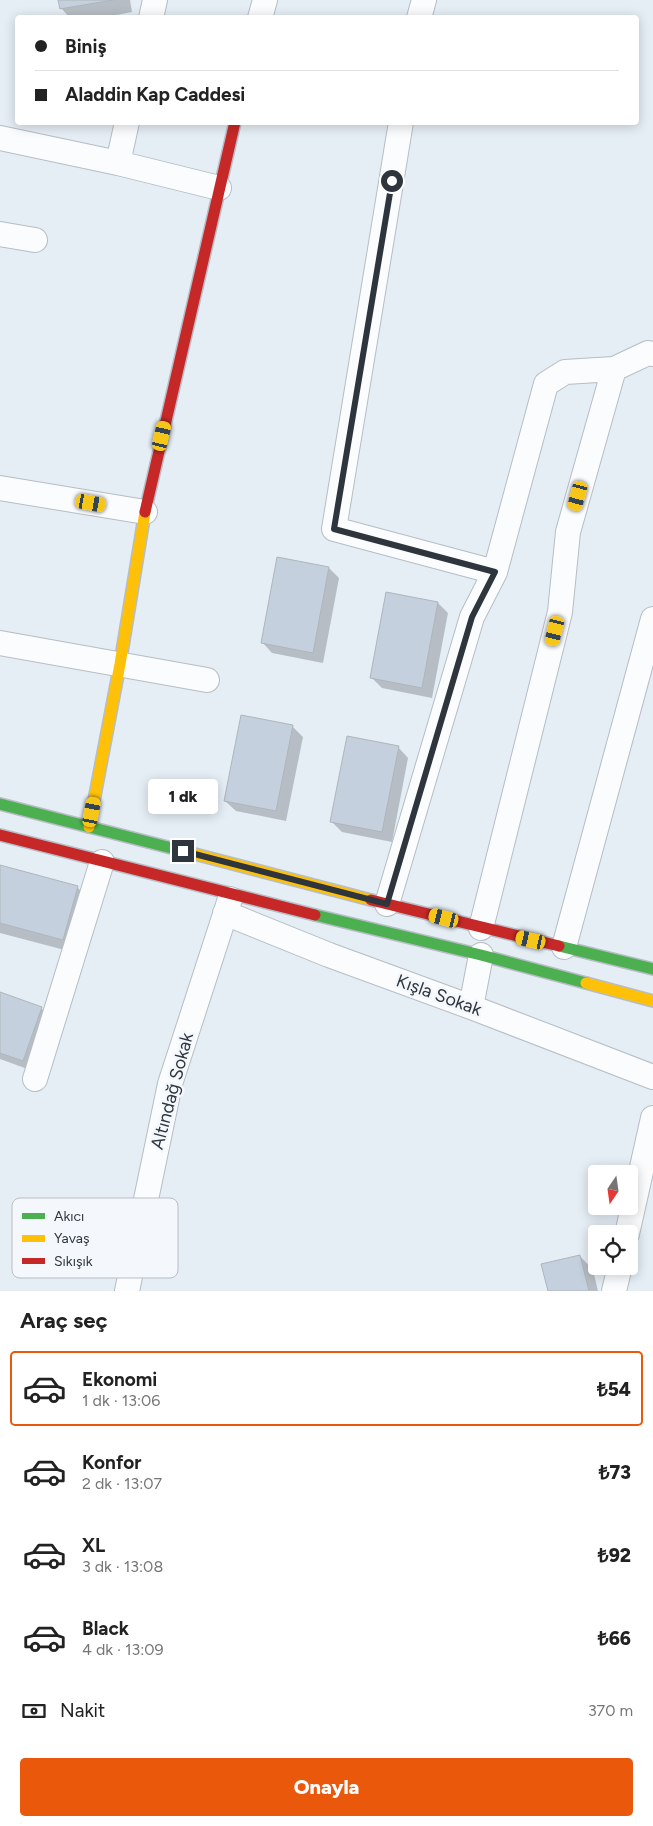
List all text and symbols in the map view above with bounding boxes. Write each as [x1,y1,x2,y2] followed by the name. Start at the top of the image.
[65,35,107,58] text: Biniş
[65,83,245,106] text: Aladdin Kap Caddesi
[381,170,403,192] route start
[151,420,172,452] car
[566,480,589,512] car
[74,493,107,513] car
[544,615,565,647] car
[148,778,218,814] callout: 1 dk
[168,787,198,806] text: 1 dk
[81,796,102,828] car
[172,840,194,862] route end
[427,907,460,929] car
[514,929,547,951] car
[393,969,485,1021] street label: Kışla Sokak
[146,1030,198,1152] street label: Altındağ Sokak
[588,1165,638,1215] north arrow
[588,1165,638,1275] map controls
[12,1198,178,1278] legend
[54,1208,84,1225] text: Akıcı
[588,1225,638,1275] button: locate
[54,1230,90,1247] text: Yavaş
[54,1253,93,1270] text: Sıkışık
[20,1307,107,1334] text: Araç seç
[22,1366,67,1411] icon: car
[82,1368,157,1391] text: Ekonomi
[597,1378,631,1401] text: ₺54
[82,1391,160,1410] text: 1 dk · 13:06
[22,1449,67,1494] icon: car
[82,1451,141,1474] text: Konfor
[599,1461,631,1484] text: ₺73
[82,1474,162,1493] text: 2 dk · 13:07
[22,1532,67,1577] icon: car
[82,1534,105,1557] text: XL
[598,1544,631,1567] text: ₺92
[82,1557,163,1576] text: 3 dk · 13:08
[22,1615,67,1660] icon: car
[82,1617,129,1640] text: Black
[598,1627,631,1650] text: ₺66
[82,1640,164,1659] text: 4 dk · 13:09
[20,1697,48,1725] icon: cash
[60,1699,105,1722] text: Nakit
[588,1701,633,1720] text: 370 m
[20,1758,633,1816] button: Onayla

